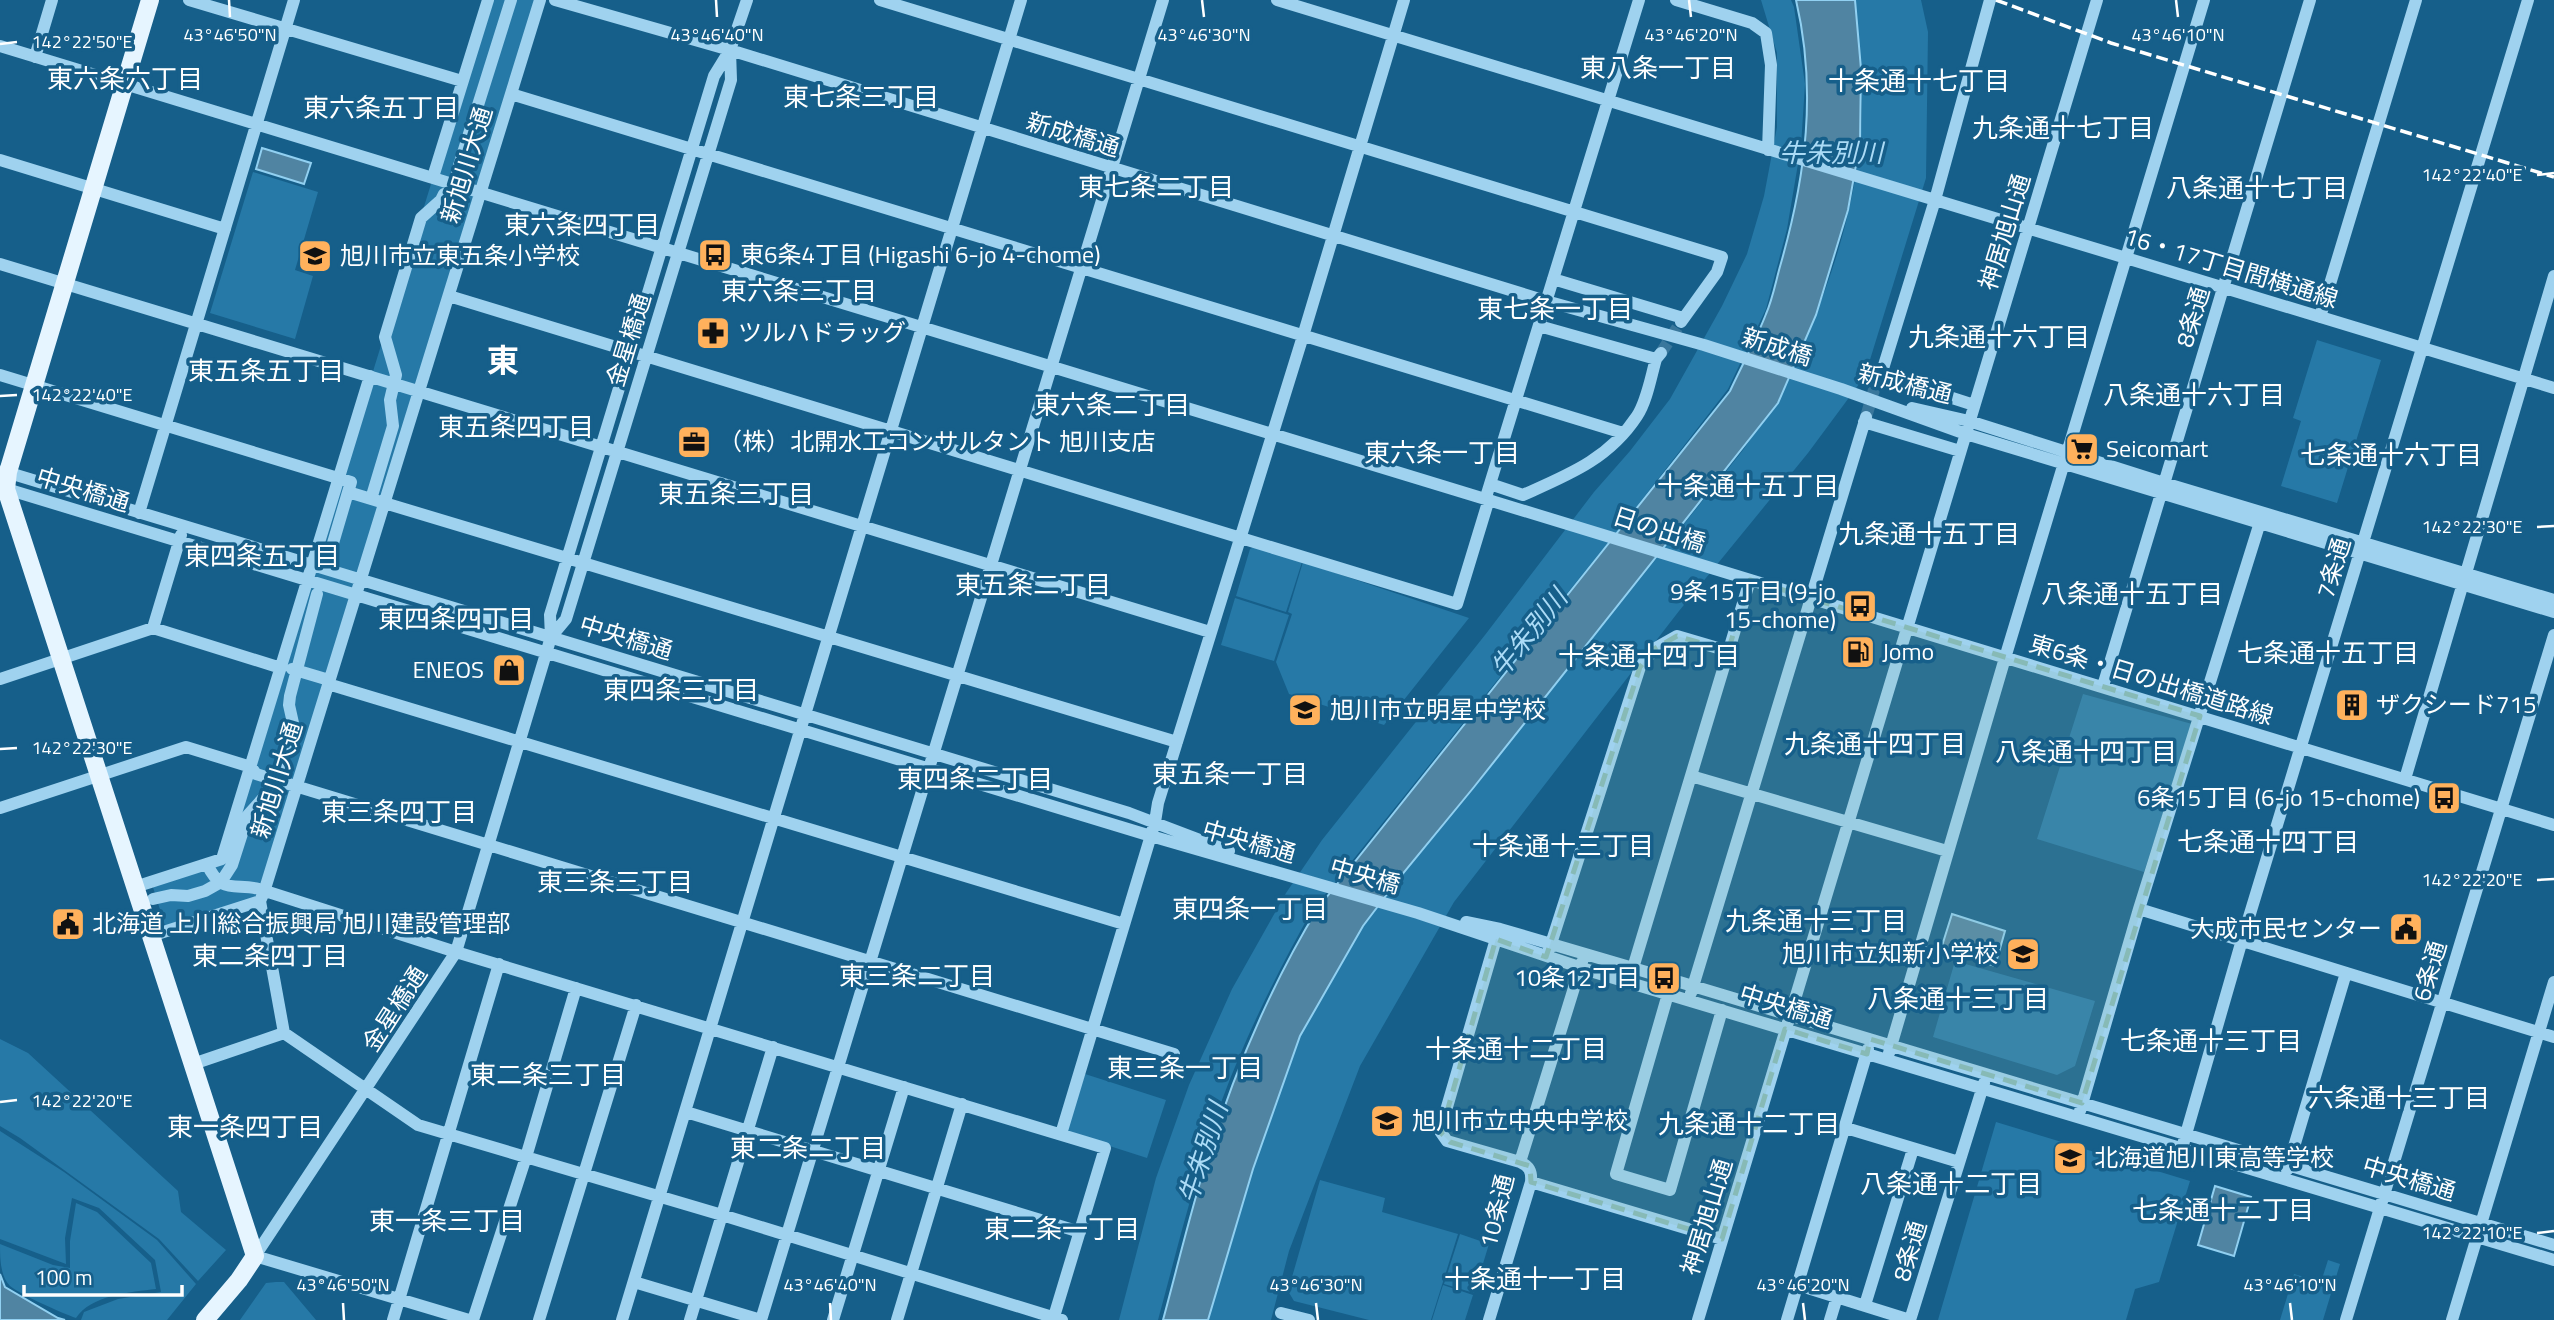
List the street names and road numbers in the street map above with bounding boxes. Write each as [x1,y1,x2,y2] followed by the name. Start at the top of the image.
[431,102,501,227] street label: 新旭川大通
[1022,103,1124,165] street label: 新成橋通
[1969,169,2039,294] street label: 神居旭山通
[2120,217,2343,317] street label: 16・17丁目間横通線
[2166,282,2218,351] street label: 8条通
[597,289,659,391] street label: 金星橋通
[1738,318,1817,374] street label: 新成橋
[1854,354,1956,412] street label: 新成橋通
[32,458,134,520] street label: 中央橋通
[1608,497,1711,561] street label: 日の出橋
[2307,533,2359,602] street label: 7条通
[575,606,677,668] street label: 中央橋通
[2025,625,2278,733] street label: 東6条・日の出橋道路線
[241,717,311,842] street label: 新旭川大通
[1198,811,1300,872] street label: 中央橋通
[1326,848,1405,902] street label: 中央橋
[2403,936,2455,1005] street label: 6条通
[353,958,435,1059] street label: 金星橋通
[1735,975,1837,1037] street label: 中央橋通
[2358,1147,2460,1209] street label: 中央橋通
[1671,1154,1741,1279] street label: 神居旭山通
[1470,1170,1523,1251] street label: 10条通
[1883,1216,1935,1285] street label: 8条通

